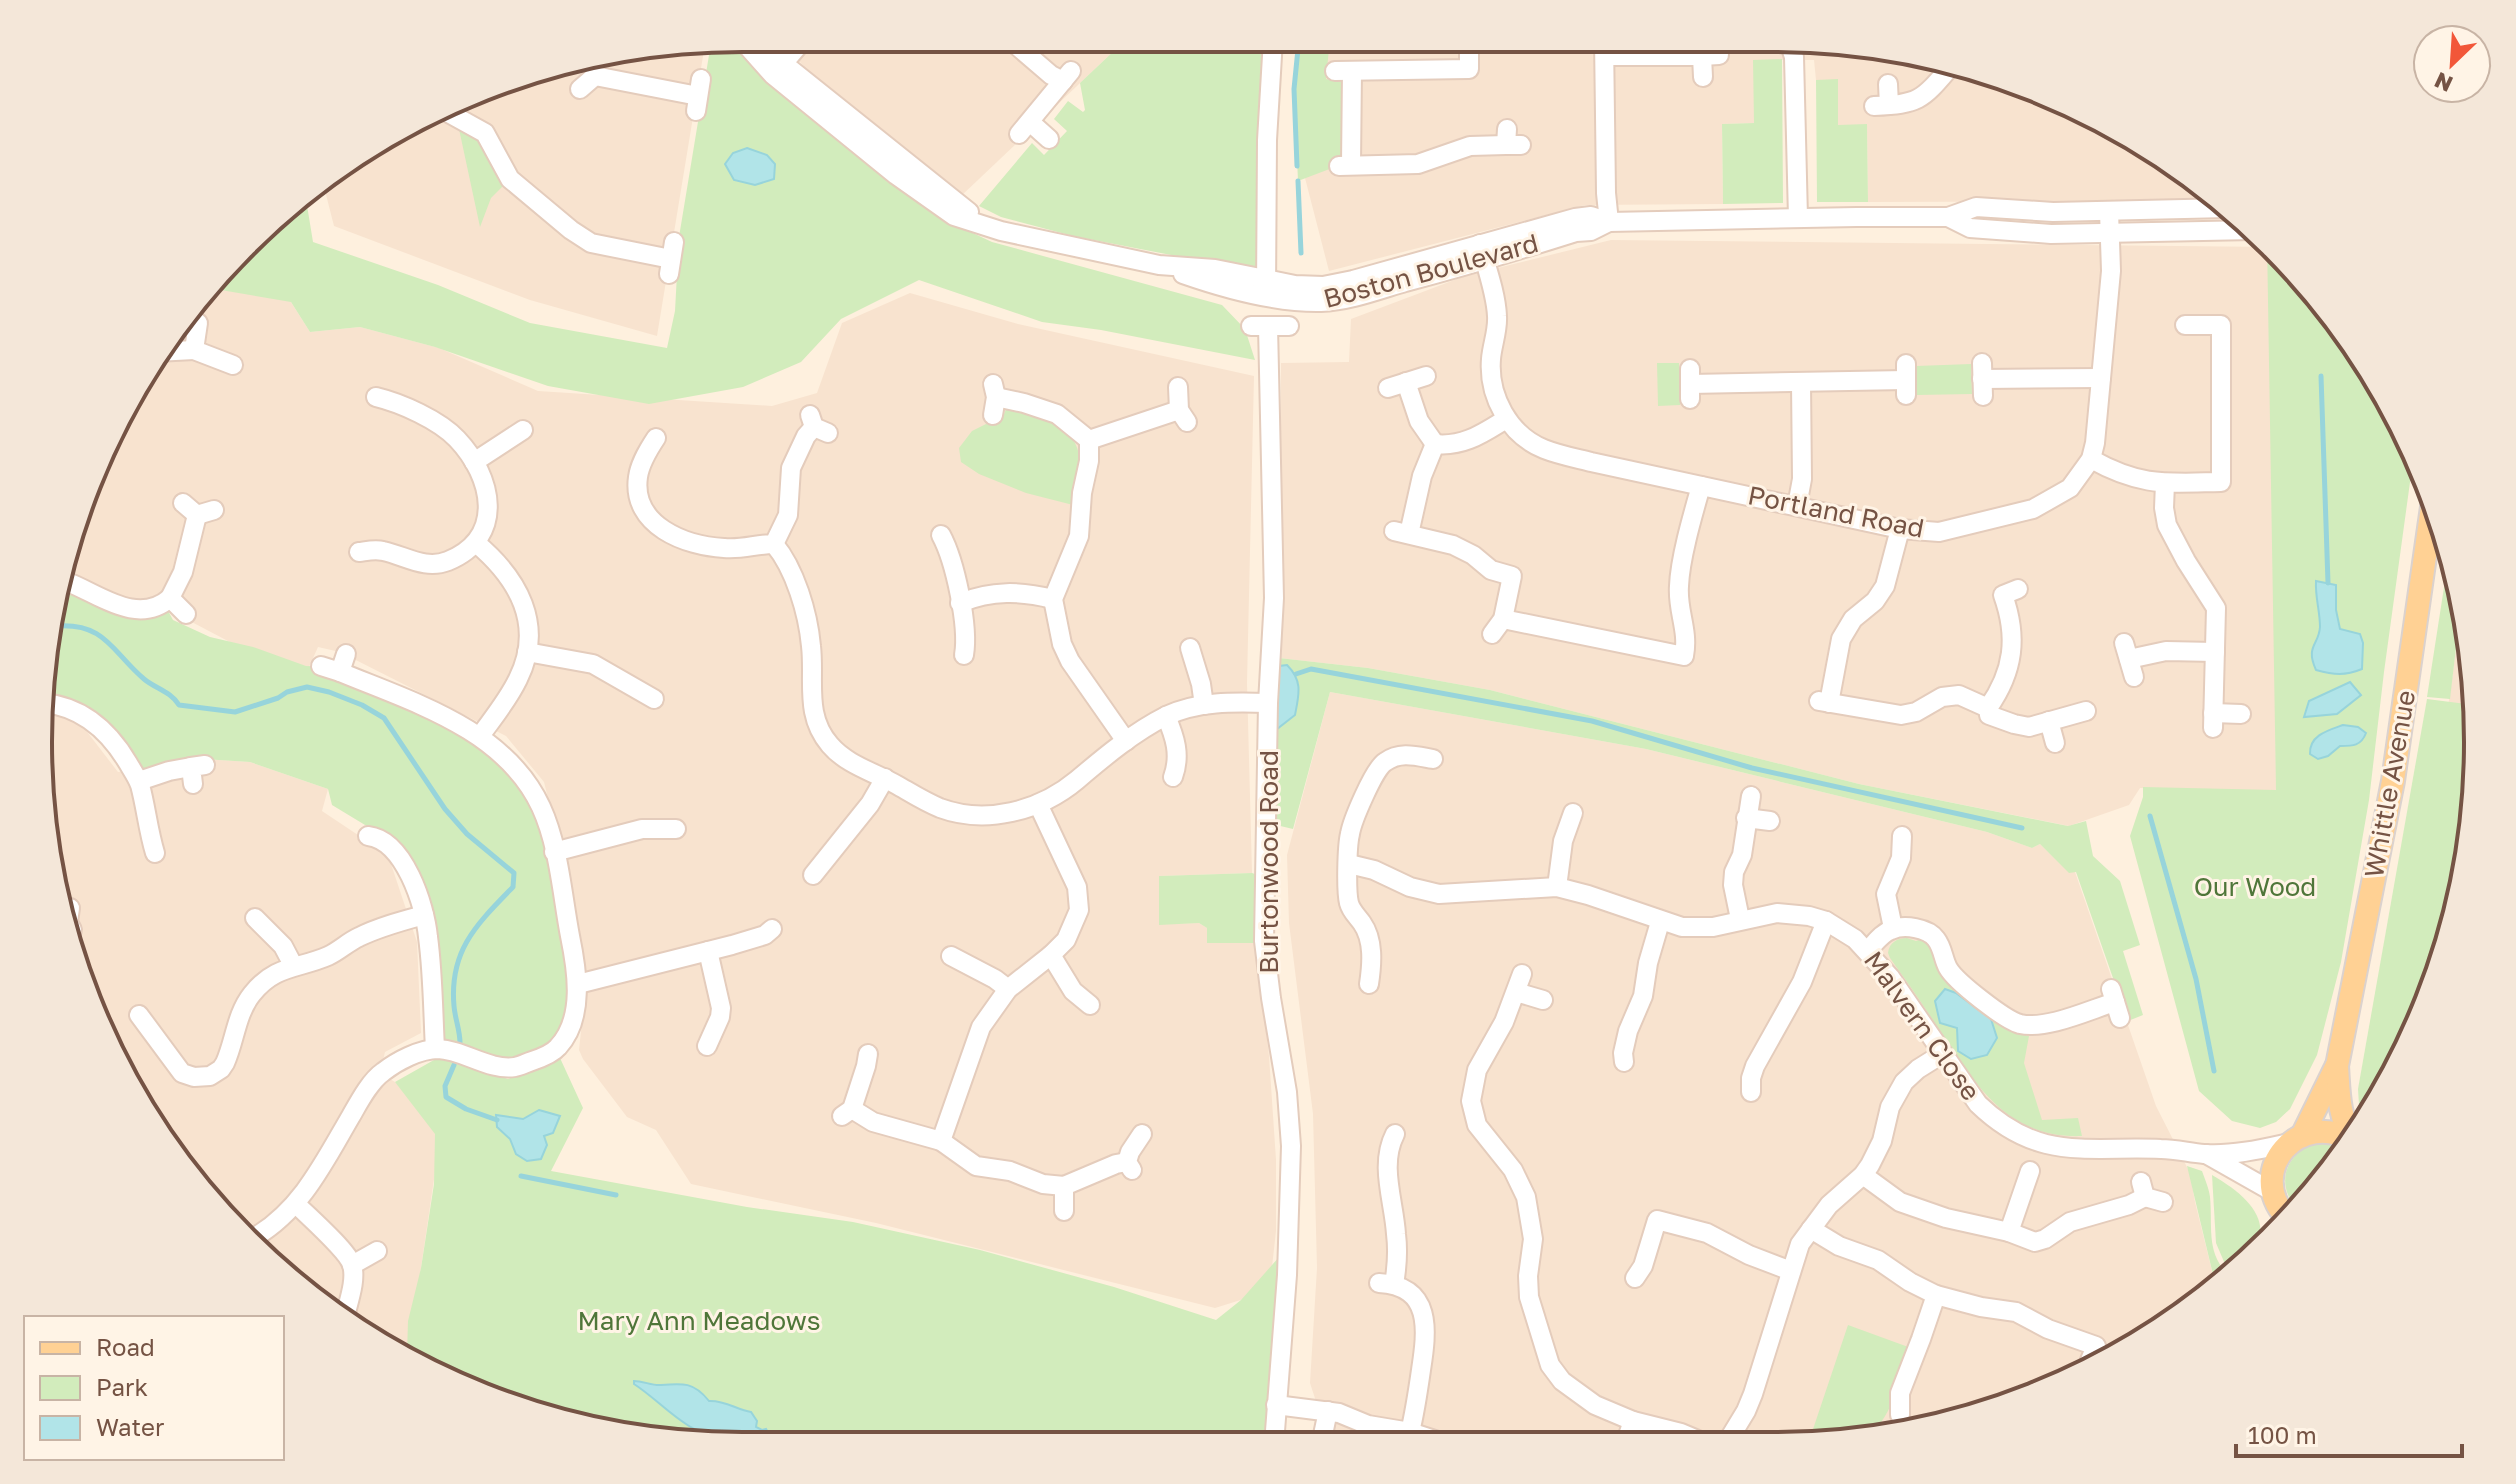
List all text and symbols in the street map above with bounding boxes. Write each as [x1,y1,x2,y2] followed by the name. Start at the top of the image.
[2412,24,2492,104] north arrow
[2430,67,2457,98] text: N
[1320,227,1542,314] street label: Boston Boulevard
[1745,479,1927,544] street label: Portland Road
[2358,688,2421,880] street label: Whittle Avenue
[1253,750,1284,974] street label: Burtonwood Road
[2194,871,2316,902] park label: Our Wood
[1858,945,1987,1106] street label: Malvern Close
[577,1305,821,1336] park label: Mary Ann Meadows
[24,1316,284,1460] legend
[96,1332,155,1361] text: Road
[96,1372,148,1401] text: Park
[2236,1408,2462,1458] scale bar
[96,1412,164,1441] text: Water
[2248,1420,2317,1449] text: 100 m

